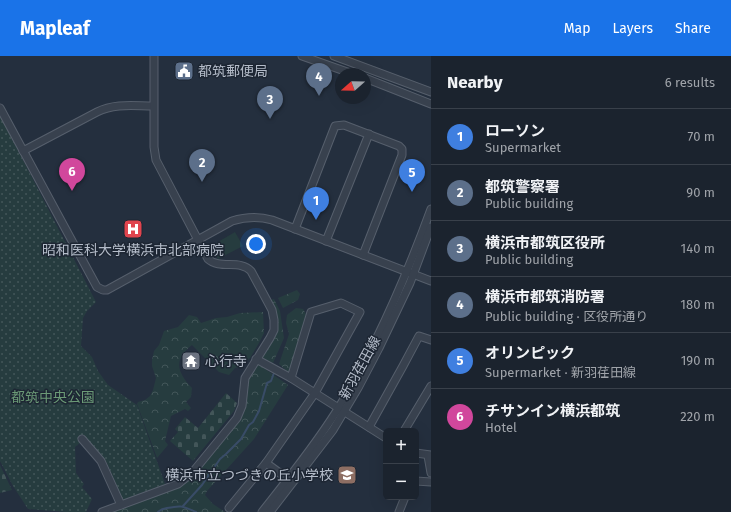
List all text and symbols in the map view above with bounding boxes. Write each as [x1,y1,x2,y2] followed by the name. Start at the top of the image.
[20,17,90,40] text: Mapleaf
[564,20,590,37] text: Map
[612,20,653,37] text: Layers
[675,20,711,37] text: Share
[173,60,195,82] public building icon: 都筑郵便局
[198,63,268,80] place label: 都筑郵便局
[306,63,332,96] pin: 4
[335,68,371,104] north arrow
[447,72,502,93] text: Nearby
[665,75,715,90] text: 6 results
[257,86,283,119] pin: 3
[485,122,545,140] text: ローソン
[457,129,463,144] text: 1
[688,129,715,144] text: 70 m
[485,140,561,155] text: Supermarket
[189,149,215,182] pin: 2
[59,158,85,191] pin: 6
[399,159,425,192] pin: 5
[485,178,560,196] text: 都筑警察署
[457,185,463,200] text: 2
[686,185,715,200] text: 90 m
[303,187,329,220] pin: 1
[485,196,573,211] text: Public building
[122,218,144,240] hospital icon: 昭和医科大学横浜市北部病院
[246,234,266,254] your location
[485,234,605,252] text: 横浜市都筑区役所
[457,241,463,256] text: 3
[681,241,715,256] text: 140 m
[42,242,224,259] place label: 昭和医科大学横浜市北部病院
[485,252,573,267] text: Public building
[485,288,605,306] text: 横浜市都筑消防署
[456,297,464,312] text: 4
[680,297,715,312] text: 180 m
[485,309,648,324] text: Public building · 区役所通り
[336,333,384,403] street label: 新羽荏田線
[485,344,575,362] text: オリンピック
[180,350,202,372] temple icon: 心行寺
[205,353,247,370] place label: 心行寺
[457,353,463,368] text: 5
[681,353,715,368] text: 190 m
[485,365,636,380] text: Supermarket · 新羽荏田線
[11,389,95,406] park label: 都筑中央公園
[485,402,620,420] text: チサンイン横浜都筑
[456,409,464,424] text: 6
[680,409,715,424] text: 220 m
[485,420,517,435] text: Hotel
[383,428,419,500] map controls
[383,428,419,464] button: +
[336,464,358,486] school or university icon: 横浜市立つづきの丘小学校
[383,464,419,500] button: −
[165,467,333,484] place label: 横浜市立つづきの丘小学校

